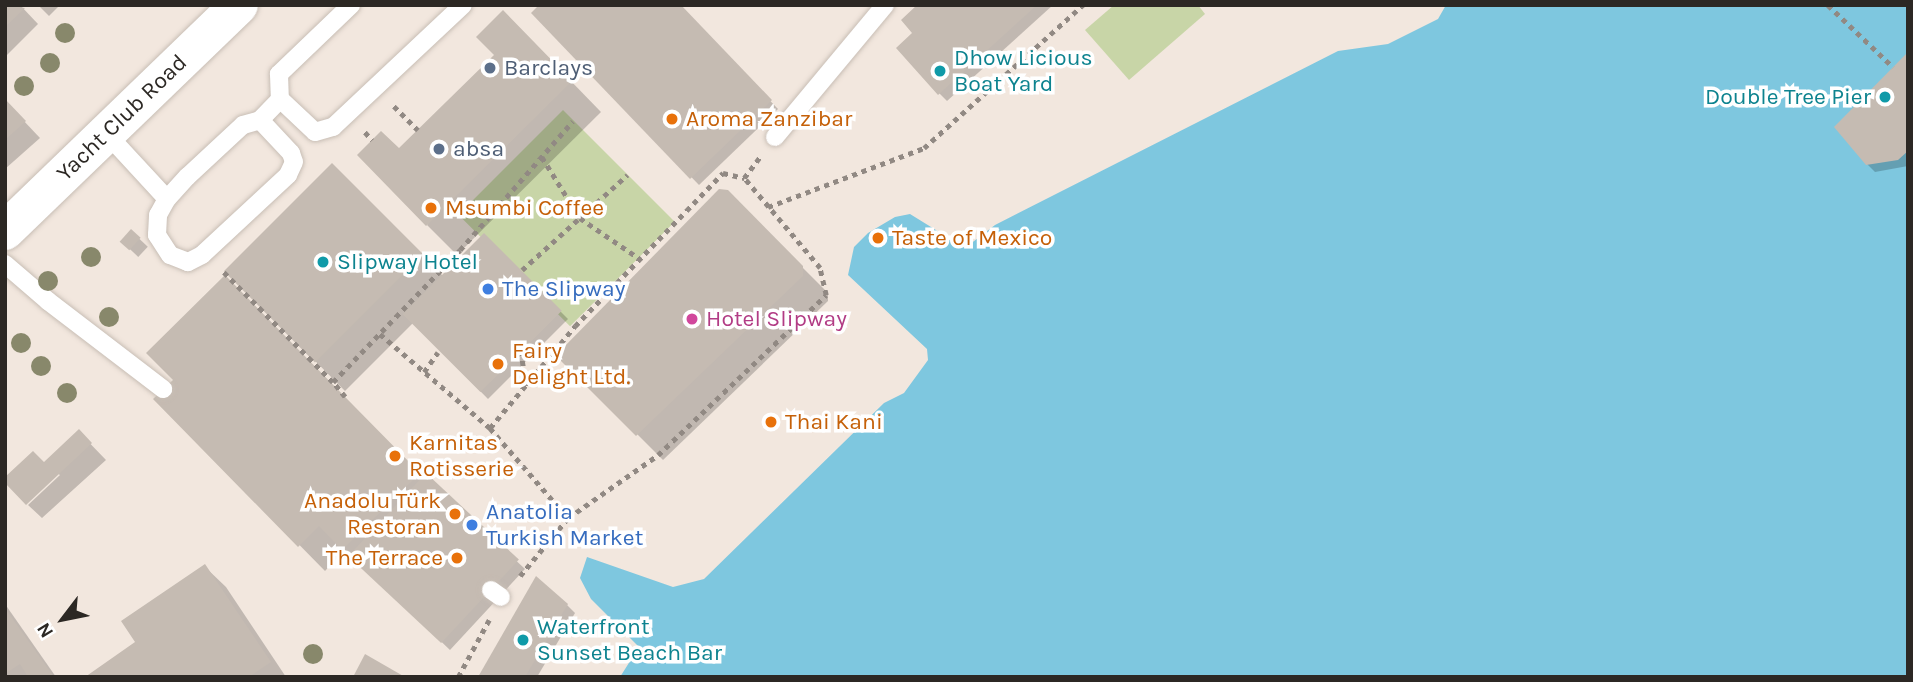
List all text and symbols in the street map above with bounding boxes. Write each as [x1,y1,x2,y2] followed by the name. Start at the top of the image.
[954,44,1093,98] place label: Dhow Licious Boat Yard
[51,49,193,187] street label: Yacht Club Road
[504,54,593,82] place label: Barclays
[482,60,498,76] marker: Barclays
[932,63,948,79] marker: Dhow Licious Boat Yard
[1705,83,1871,111] place label: Double Tree Pier
[1877,89,1893,105] marker: Double Tree Pier
[686,105,852,133] place label: Aroma Zanzibar
[664,111,680,127] marker: Aroma Zanzibar
[453,135,504,163] place label: absa
[431,141,447,157] marker: absa
[445,194,604,222] place label: Msumbi Coffee
[423,200,439,216] marker: Msumbi Coffee
[892,224,1052,252] place label: Taste of Mexico
[870,230,886,246] marker: Taste of Mexico
[337,248,478,276] place label: Slipway Hotel
[315,254,331,270] marker: Slipway Hotel
[502,275,625,303] place label: The Slipway
[480,281,496,297] marker: The Slipway
[706,305,847,333] place label: Hotel Slipway
[684,311,700,327] marker: Hotel Slipway
[512,337,630,391] place label: Fairy Delight Ltd.
[490,356,506,372] marker: Fairy Delight Ltd.
[785,408,883,436] place label: Thai Kani
[763,414,779,430] marker: Thai Kani
[409,429,514,483] place label: Karnitas Rotisserie
[387,448,403,464] marker: Karnitas Rotisserie
[304,487,441,541] place label: Anadolu Türk Restoran
[486,498,643,552] place label: Anatolia Turkish Market
[447,506,463,522] marker: Anadolu Türk Restoran
[464,517,480,533] marker: Anatolia Turkish Market
[326,544,443,572] place label: The Terrace
[449,550,465,566] marker: The Terrace
[28,584,98,654] north arrow
[537,613,722,667] place label: Waterfront Sunset Beach Bar
[32,619,58,642] text: N
[515,632,531,648] marker: Waterfront Sunset Beach Bar

